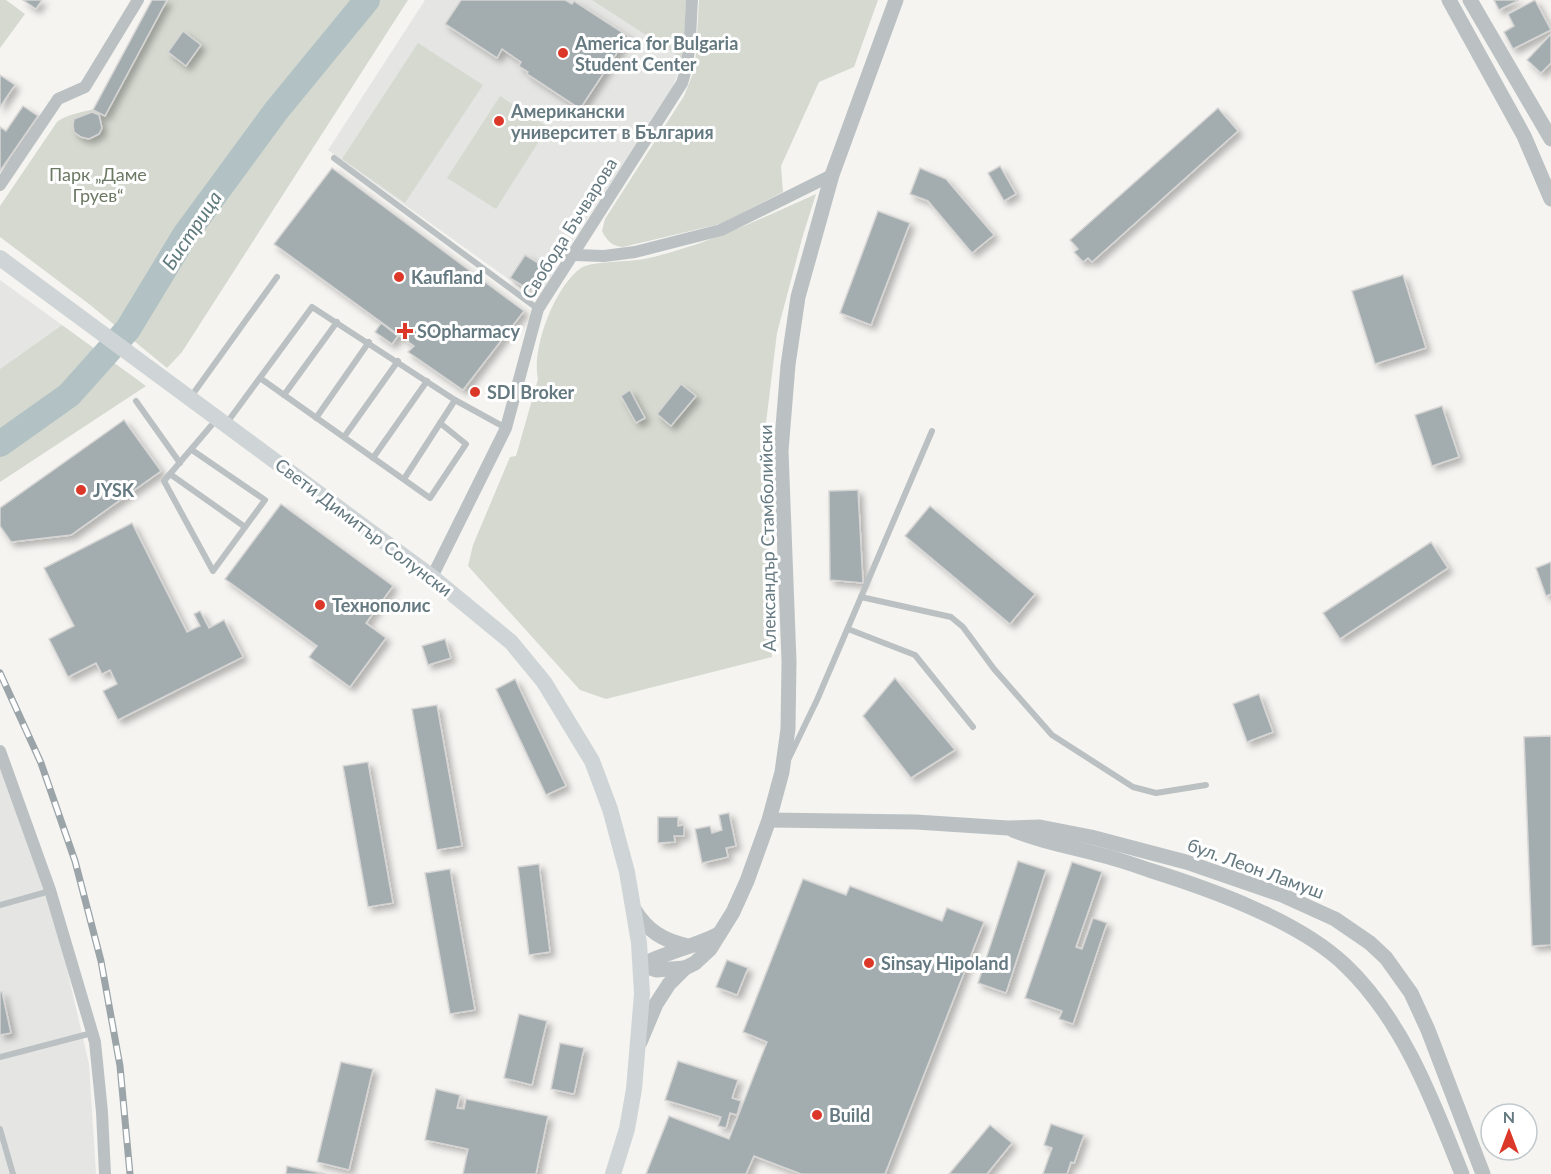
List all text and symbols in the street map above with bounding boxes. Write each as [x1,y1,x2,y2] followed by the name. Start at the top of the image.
[574,32,738,75] place label: America for Bulgaria Student Center
[556,46,570,60] marker: America for Bulgaria Student Center
[510,100,714,143] place label: Американски университет в България
[492,114,506,128] marker: Американски университет в България
[517,153,621,303] street label: Свобода Бъчварова
[49,163,147,206] park label: Парк „Даме Груев“
[156,186,226,274] water label: Бистрица
[411,266,483,288] place label: Kaufland
[392,270,406,284] marker: Kaufland
[417,320,520,342] place label: SOpharmacy
[398,324,412,338] marker: SOpharmacy
[487,381,575,403] place label: SDI Broker
[468,385,482,399] marker: SDI Broker
[754,424,780,652] street label: Александър Стамболийски
[271,453,457,601] street label: Свети Димитър Солунски
[93,479,135,501] place label: JYSK
[74,483,88,497] marker: JYSK
[332,594,431,616] place label: Технополис
[313,598,327,612] marker: Технополис
[1185,833,1327,903] street label: бул. Леон Ламуш
[881,952,1009,974] place label: Sinsay Hipoland
[862,956,876,970] marker: Sinsay Hipoland
[1479,1102,1539,1162] north arrow
[829,1104,870,1126] place label: Build
[1503,1107,1515,1126] text: N
[810,1108,824,1122] marker: Build

